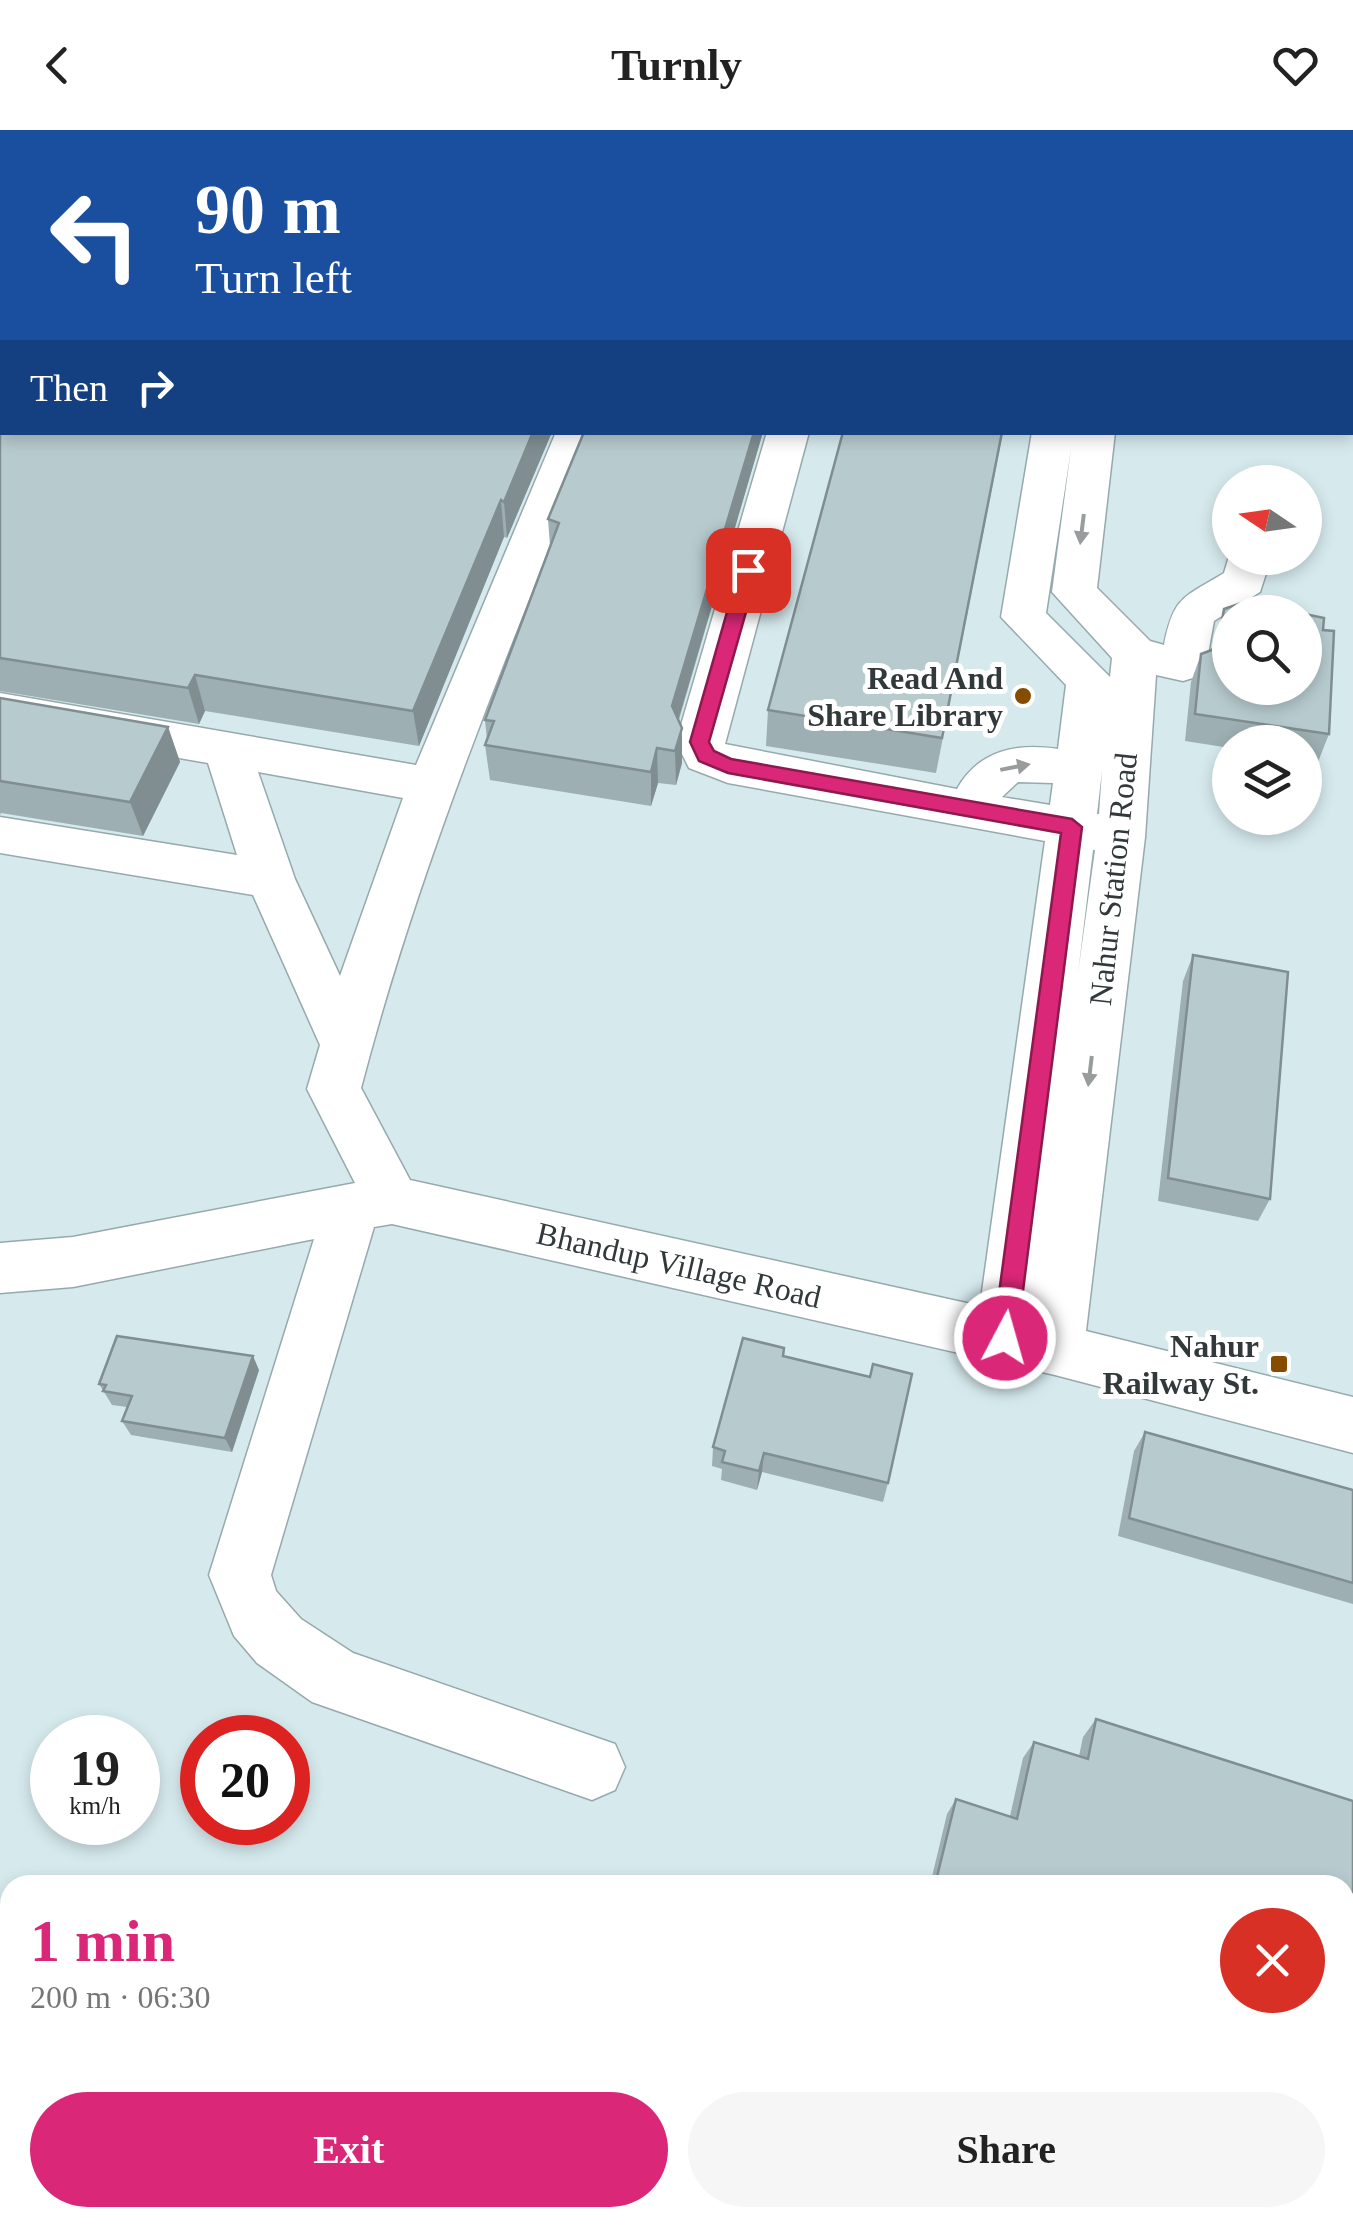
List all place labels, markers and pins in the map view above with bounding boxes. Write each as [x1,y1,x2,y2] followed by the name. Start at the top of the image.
[706,528,791,613] pin
[807,660,1003,733] place label: Read And Share Library
[1012,685,1034,707] marker: Read And Share Library
[1103,1328,1259,1401] place label: Nahur Railway St.
[1268,1353,1290,1375] marker: Nahur Railway St.

